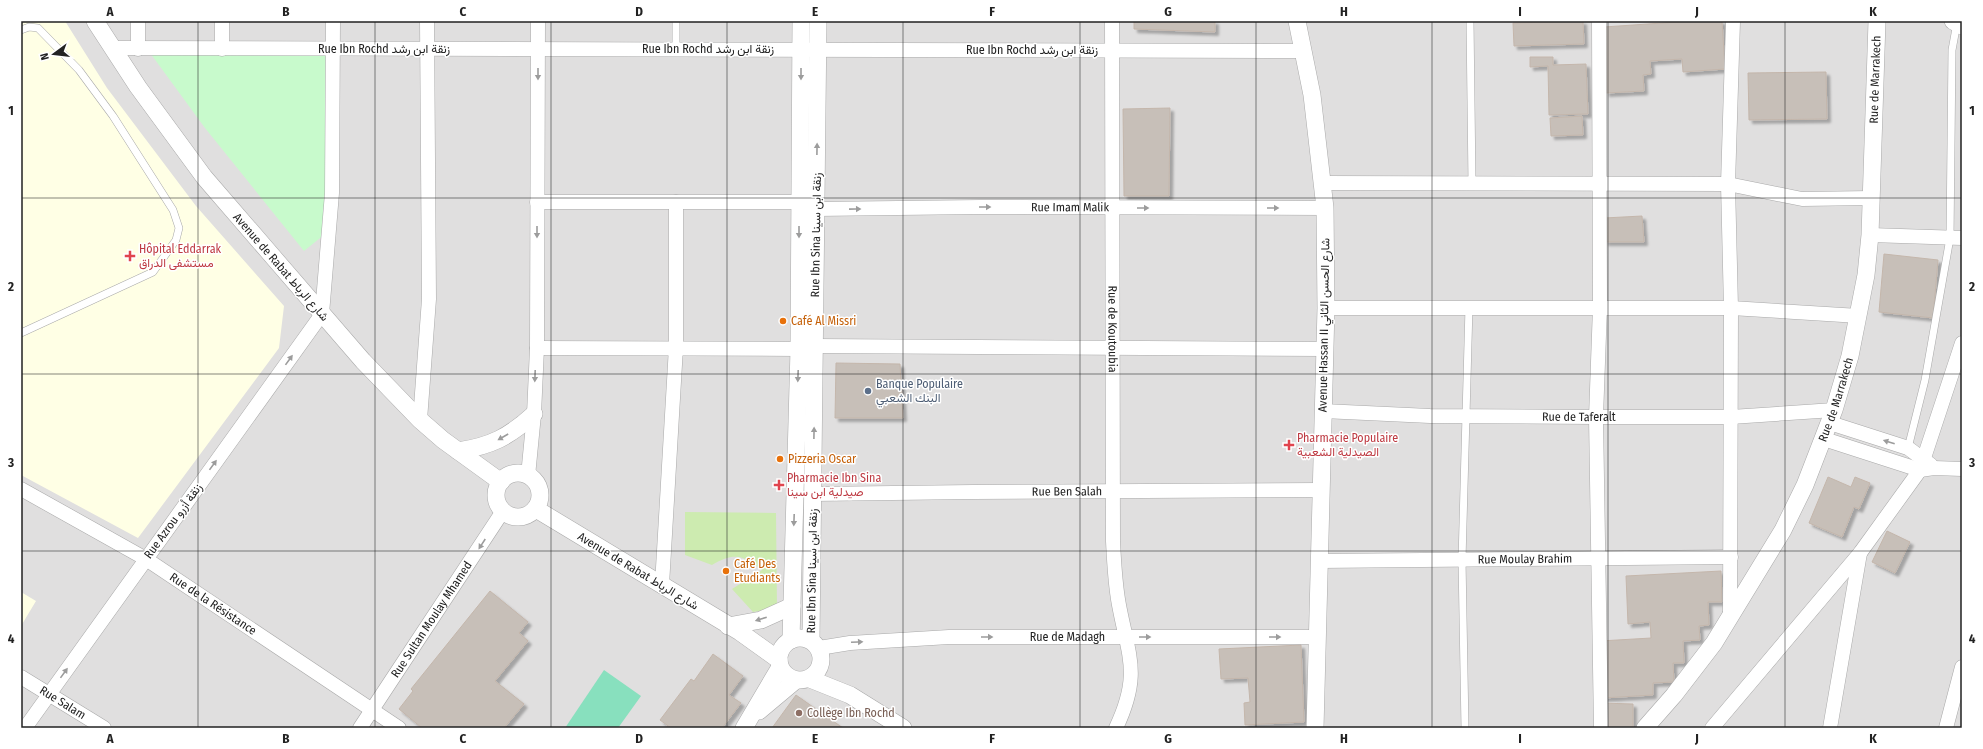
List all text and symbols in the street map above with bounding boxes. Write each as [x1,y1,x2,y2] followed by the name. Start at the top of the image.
[105,4,114,19] text: A
[282,4,290,19] text: B
[460,4,467,19] text: C
[635,4,643,19] text: D
[812,4,818,19] text: E
[989,4,995,19] text: F
[1164,4,1172,19] text: G
[1340,4,1348,19] text: H
[1518,4,1522,19] text: I
[1694,4,1699,19] text: J
[1869,4,1877,19] text: K
[34,34,74,74] north arrow
[1867,35,1884,124] street label: Rue de Marrakech
[318,42,450,57] street label: Rue Ibn Rochd زنقة ابن رشد
[642,42,774,57] street label: Rue Ibn Rochd زنقة ابن رشد
[966,43,1098,58] street label: Rue Ibn Rochd زنقة ابن رشد
[38,52,52,61] text: N
[535,68,541,81] one-way arrow
[798,68,804,81] one-way arrow
[8,103,14,118] text: 1
[1969,103,1975,118] text: 1
[814,142,820,155] one-way arrow
[808,172,825,298] street label: Rue Ibn Sina زنقة ابن سينا
[1031,200,1109,214] street label: Rue Imam Malik
[979,204,992,210] one-way arrow
[1137,205,1150,211] one-way arrow
[1267,205,1280,211] one-way arrow
[849,206,862,212] one-way arrow
[229,210,332,325] street label: Avenue de Rabat شارع الرباط
[534,226,540,239] one-way arrow
[796,226,802,239] one-way arrow
[1315,238,1336,412] street label: Avenue Hassan II شارع الحسن الثاني
[139,242,222,271] place label: Hôpital Eddarrak مستشفى الدراق
[124,250,136,262] marker: Hôpital Eddarrak مستشفى الدراق
[7,279,14,294] text: 2
[1968,279,1975,294] text: 2
[1106,285,1120,373] street label: Rue de Koutoubia
[791,314,856,328] place label: Café Al Missri
[778,316,788,326] marker: Café Al Missri
[285,355,293,365] one-way arrow
[1815,356,1856,444] street label: Rue de Marrakech
[532,370,539,382] one-way arrow
[795,370,801,383] one-way arrow
[876,377,963,408] place label: Banque Populaire البنك الشعبي
[863,386,873,396] marker: Banque Populaire البنك الشعبي
[1542,410,1616,424] street label: Rue de Taferalt
[810,427,817,439] one-way arrow
[1297,431,1398,459] place label: Pharmacie Populaire الصيدلية الشعبية
[497,434,509,441] one-way arrow
[1883,439,1895,445] one-way arrow
[1284,440,1294,450] marker: Pharmacie Populaire الصيدلية الشعبية
[788,452,857,466] place label: Pizzeria Oscar
[775,454,785,464] marker: Pizzeria Oscar
[7,455,14,470] text: 3
[1968,455,1975,470] text: 3
[209,460,217,471] one-way arrow
[787,471,881,500] place label: Pharmacie Ibn Sina صيدلية ابن سينا
[774,480,784,490] marker: Pharmacie Ibn Sina صيدلية ابن سينا
[141,481,206,562] street label: Rue Azrou زنقة أزرو
[1032,484,1102,499] street label: Rue Ben Salah
[804,508,821,634] street label: Rue Ibn Sina زنقة ابن سينا
[791,514,797,527] one-way arrow
[574,529,701,614] street label: Avenue de Rabat شارع الرباط
[478,538,485,550] one-way arrow
[1478,552,1572,566] street label: Rue Moulay Brahim
[734,557,780,585] place label: Café Des Etudiants
[388,559,475,680] street label: Rue Sultan Moulay Mhamed
[721,566,731,576] marker: Café Des Etudiants
[167,570,259,638] street label: Rue de la Résistance
[755,616,767,622] one-way arrow
[1030,630,1105,644] street label: Rue de Madagh
[8,631,15,646] text: 4
[1969,631,1976,646] text: 4
[981,634,994,640] one-way arrow
[1139,634,1152,640] one-way arrow
[1269,634,1282,640] one-way arrow
[851,639,863,646] one-way arrow
[59,668,67,678] one-way arrow
[37,683,88,722] street label: Rue Salam
[807,706,895,720] place label: Collège Ibn Rochd
[794,708,804,718] marker: Collège Ibn Rochd
[105,731,114,746] text: A
[282,731,290,746] text: B
[460,731,467,746] text: C
[635,731,643,746] text: D
[812,731,818,746] text: E
[989,731,995,746] text: F
[1164,731,1172,746] text: G
[1340,731,1348,746] text: H
[1518,731,1522,746] text: I
[1694,731,1699,746] text: J
[1869,731,1877,746] text: K

